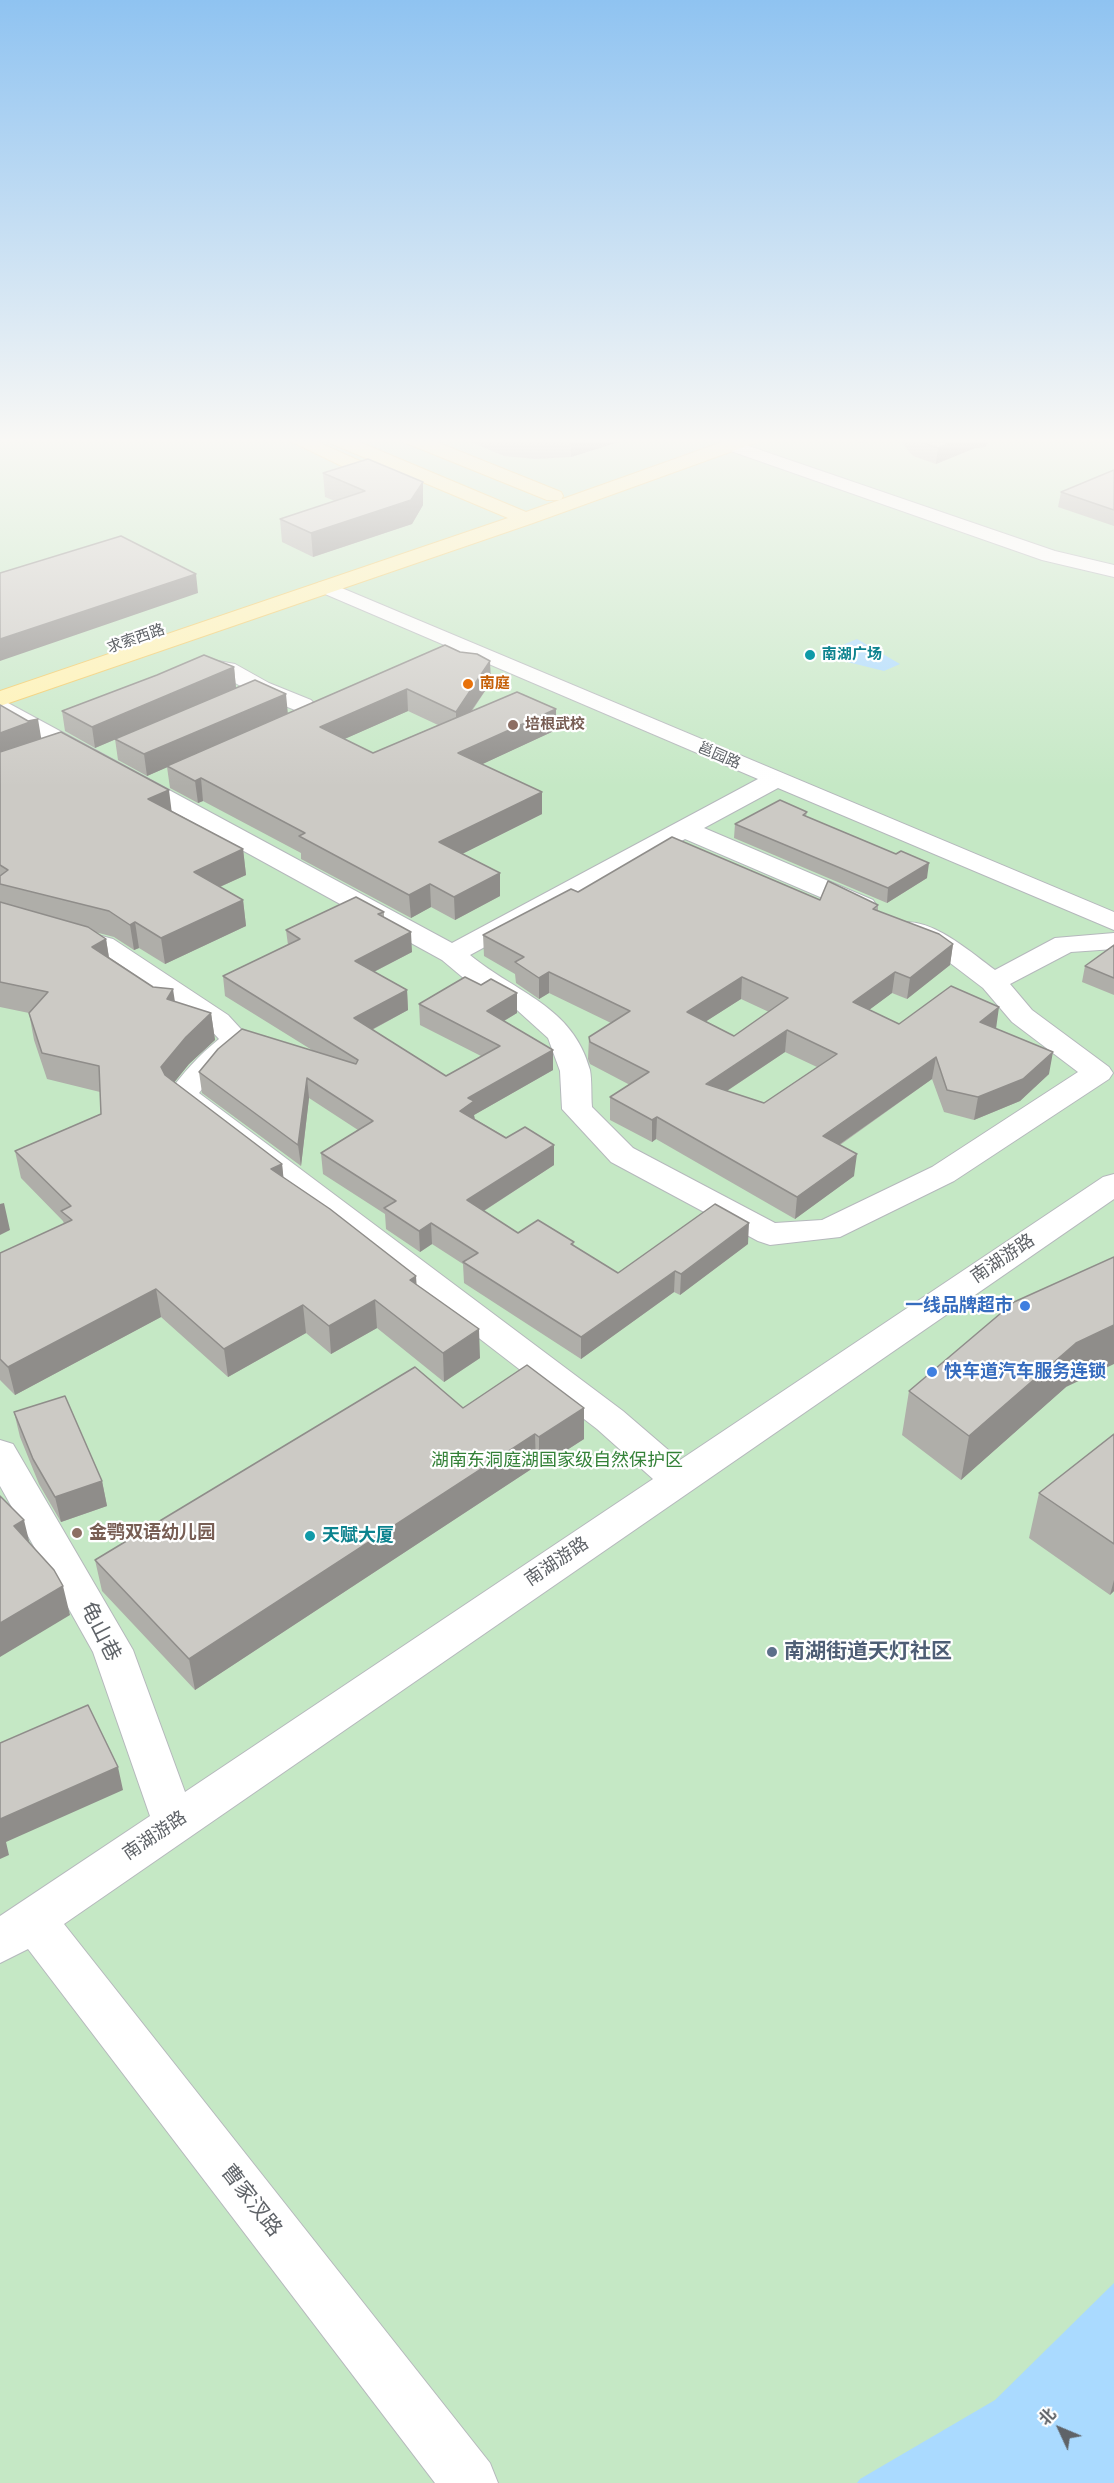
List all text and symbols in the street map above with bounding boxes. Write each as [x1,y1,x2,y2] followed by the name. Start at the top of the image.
[105,621,167,657] street label: 求索西路
[822,646,882,664] place label: 南湖广场
[803,648,817,662] marker: 南湖广场
[480,675,510,693] place label: 南庭
[461,677,475,691] marker: 南庭
[525,716,585,734] place label: 培根武校
[506,718,520,732] marker: 培根武校
[695,739,743,773] street label: 邕园路
[967,1230,1039,1288] street label: 南湖游路
[905,1295,1013,1317] place label: 一线品牌超市
[1018,1299,1032,1313] marker: 一线品牌超市
[944,1361,1106,1383] place label: 快车道汽车服务连锁
[925,1365,939,1379] marker: 快车道汽车服务连锁
[431,1450,683,1472] park label: 湖南东洞庭湖国家级自然保护区
[89,1522,215,1544] place label: 金鹗双语幼儿园
[322,1525,394,1547] place label: 天赋大厦
[70,1526,84,1540] marker: 金鹗双语幼儿园
[303,1529,317,1543] marker: 天赋大厦
[521,1533,593,1591] street label: 南湖游路
[74,1598,126,1666] street label: 龟山巷
[784,1639,952,1665] place label: 南湖街道天灯社区
[765,1645,779,1659] marker: 南湖街道天灯社区
[119,1807,191,1865] street label: 南湖游路
[215,2160,287,2242] street label: 曹家汊路
[1030,2399,1090,2459] north arrow
[1034,2403,1061,2430] text: 北

